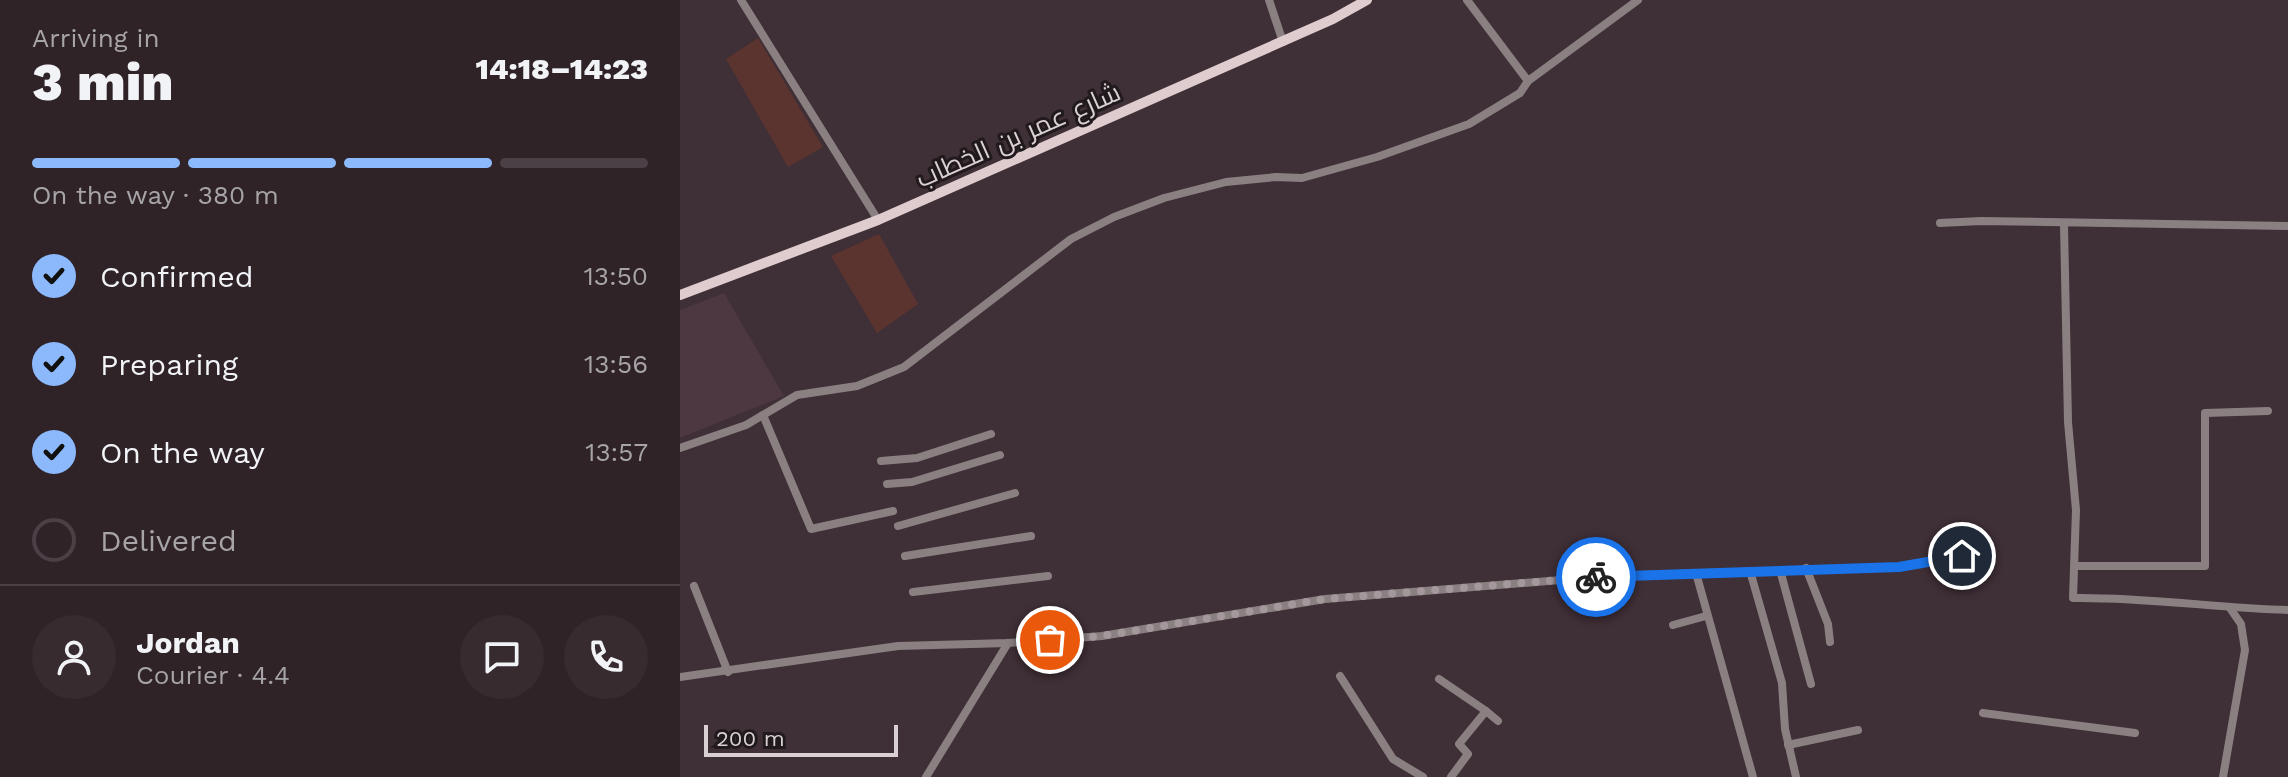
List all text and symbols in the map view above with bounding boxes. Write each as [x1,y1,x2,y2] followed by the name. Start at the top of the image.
[32,23,160,53] text: Arriving in
[475,51,648,86] text: 14:18–14:23
[32,52,174,113] text: 3 min
[911,76,1126,195] street label: شارع عمر بن الخطاب
[32,180,279,210] text: On the way · 380 m
[32,254,76,298] icon: check
[100,259,254,294] text: Confirmed
[584,261,648,291] text: 13:50
[32,342,76,386] icon: check
[100,347,238,382] text: Preparing
[584,349,648,379] text: 13:56
[32,430,76,474] icon: check
[100,435,265,470] text: On the way
[585,437,648,467] text: 13:57
[1928,522,1996,590] pin
[100,523,237,558] text: Delivered
[1940,534,1984,578] icon: home
[1556,537,1636,617] courier
[1574,555,1618,599] icon: bike
[1016,606,1084,674] pin
[32,615,116,699] button: person
[460,615,544,699] button: chat
[564,615,648,699] button: phone
[1028,618,1072,662] icon: bag
[136,625,240,660] text: Jordan
[136,660,290,690] text: Courier · 4.4
[704,721,898,757] scale bar
[716,726,785,751] text: 200 m

